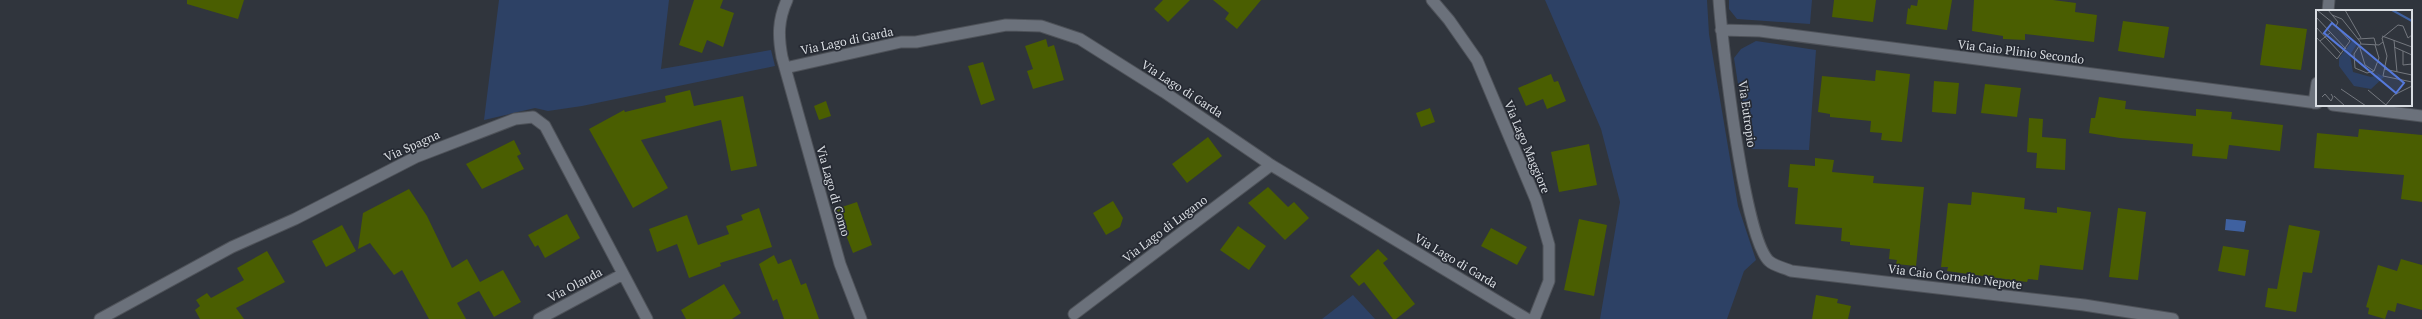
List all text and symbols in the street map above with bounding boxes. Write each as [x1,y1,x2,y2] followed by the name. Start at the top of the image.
[2316,10,2412,106] inset map
[799,23,895,58] street label: Via Lago di Garda
[1957,36,2086,67] street label: Via Caio Plinio Secondo
[1139,57,1226,121] street label: Via Lago di Garda
[1735,80,1760,149] street label: Via Eutropio
[1501,98,1554,195] street label: Via Lago Maggiore
[382,127,442,165] street label: Via Spagna
[813,144,854,238] street label: Via Lago di Como
[1119,192,1210,265] street label: Via Lago di Lugano
[1412,230,1500,291] street label: Via Lago di Garda
[1887,261,2023,292] street label: Via Caio Cornelio Nepote
[545,264,604,305] street label: Via Olanda

